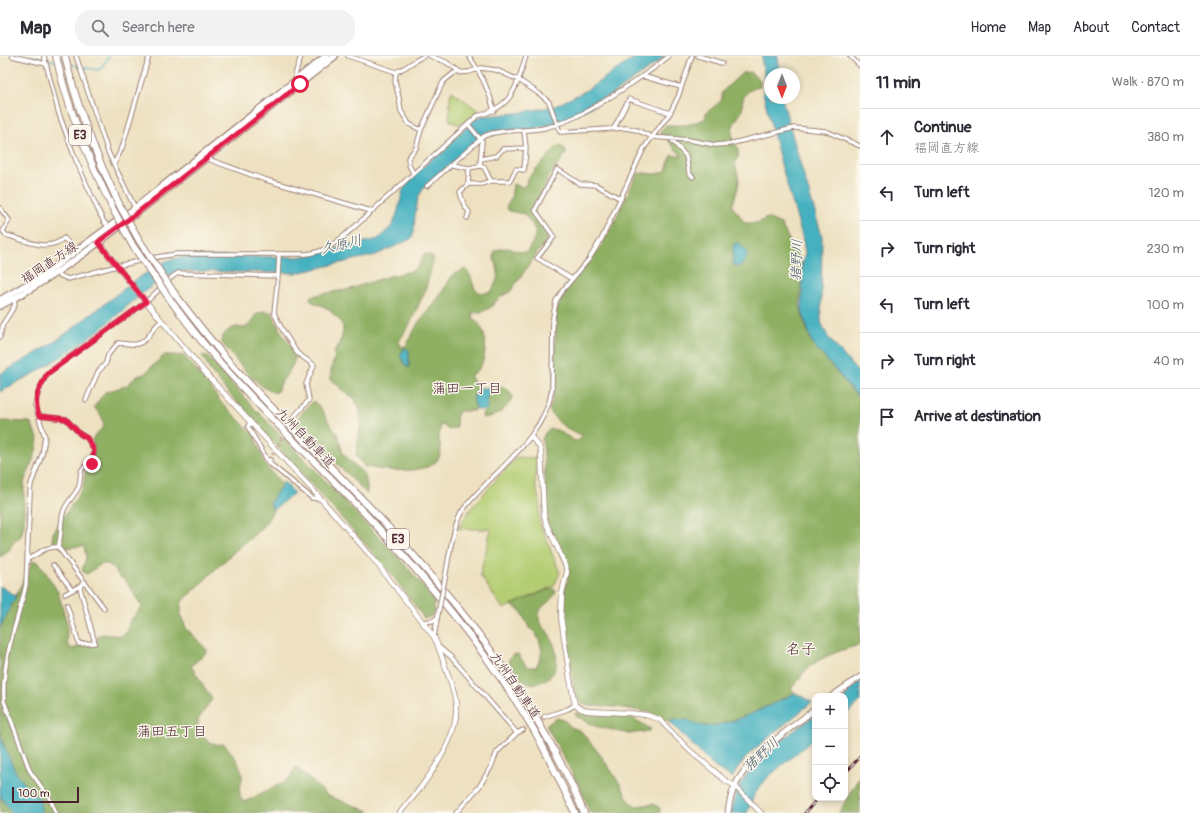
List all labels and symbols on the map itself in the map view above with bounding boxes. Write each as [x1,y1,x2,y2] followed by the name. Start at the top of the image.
[764,68,800,104] north arrow
[291,75,309,93] route start
[69,125,91,145] road number: E3
[319,231,363,257] water label: 久原川
[18,237,82,288] street label: 福岡直方線
[787,239,806,281] water label: 猪野川
[432,380,502,397] district label: 蒲田一丁目
[272,404,338,471] street label: 九州自動車道
[83,455,101,473] route end
[387,529,409,549] road number: E3
[786,640,816,659] district label: 名子
[487,649,544,722] street label: 九州自動車道
[137,723,207,740] district label: 蒲田五丁目
[740,734,783,775] water label: 猪野川
[12,785,79,804] scale bar

